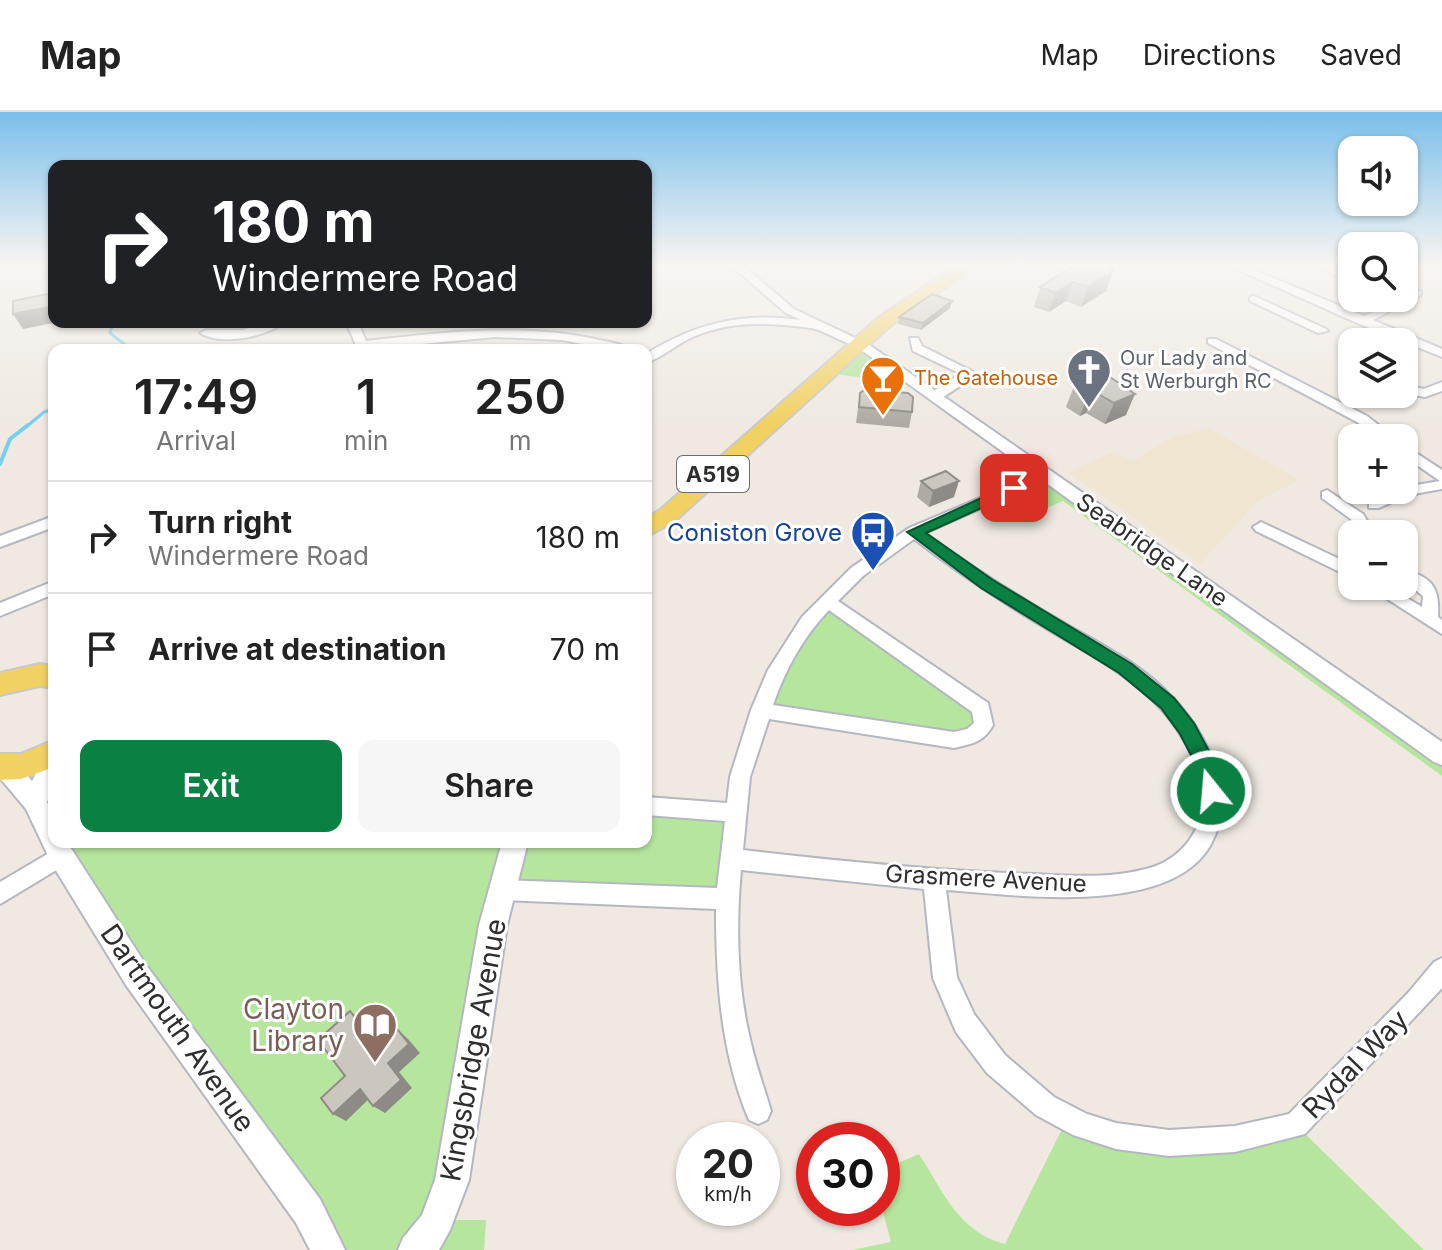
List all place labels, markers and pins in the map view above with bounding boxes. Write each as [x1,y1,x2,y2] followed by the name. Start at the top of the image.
[1065,346,1113,409] church icon: Our Lady and St Werburgh RC
[1120,346,1272,393] place label: Our Lady and St Werburgh RC
[859,354,907,417] bar icon: The Gatehouse
[914,366,1058,390] place label: The Gatehouse
[980,454,1048,522] pin
[849,509,897,572] bus stop icon: Coniston Grove
[667,518,842,547] place label: Coniston Grove
[243,992,344,1058] place label: Clayton Library
[351,1001,399,1064] library icon: Clayton Library

